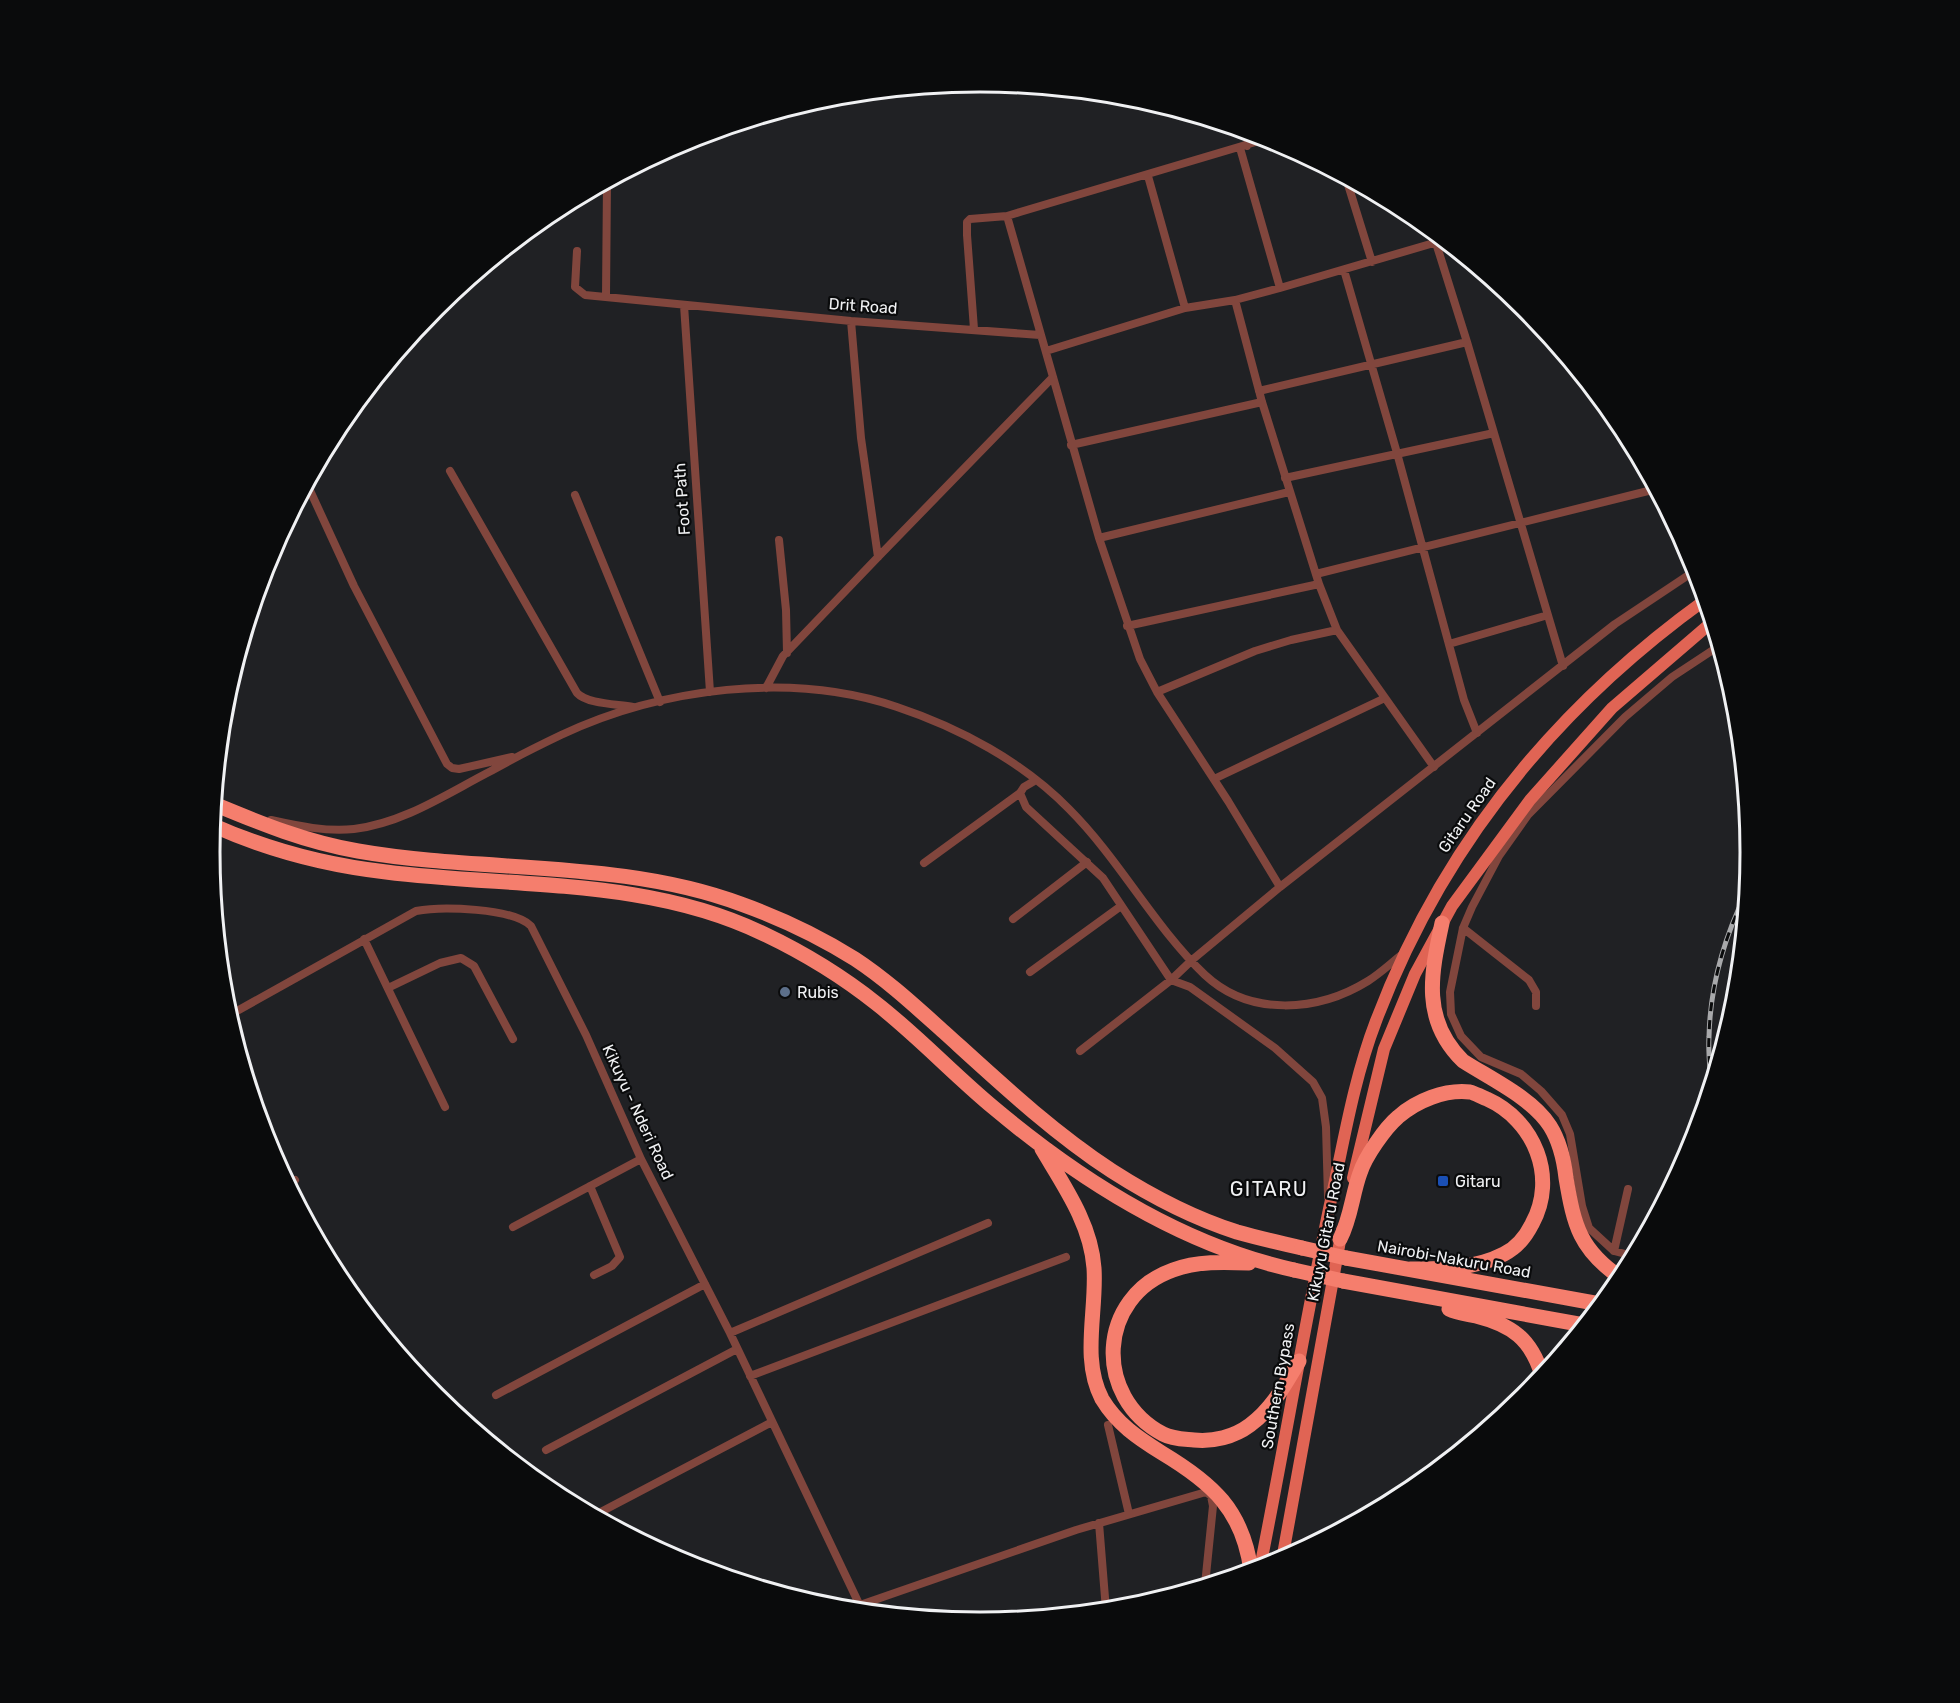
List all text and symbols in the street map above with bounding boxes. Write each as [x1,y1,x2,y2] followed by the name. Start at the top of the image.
[828,294,898,318] street label: Drit Road
[670,462,694,536] street label: Foot Path
[1434,774,1500,856] street label: Gitaru Road
[797,983,839,1002] place label: Rubis
[778,985,792,999] marker: Rubis
[598,1041,678,1183] street label: Kikuyu - Nderi Road
[1303,1161,1349,1303] street label: Kikuyu Gitaru Road
[1455,1172,1501,1191] place label: Gitaru
[1436,1174,1450,1188] marker: Gitaru
[1230,1177,1308,1201] district label: GITARU
[1376,1236,1532,1282] street label: Nairobi-Nakuru Road
[1258,1321,1298,1451] street label: Southern Bypass

